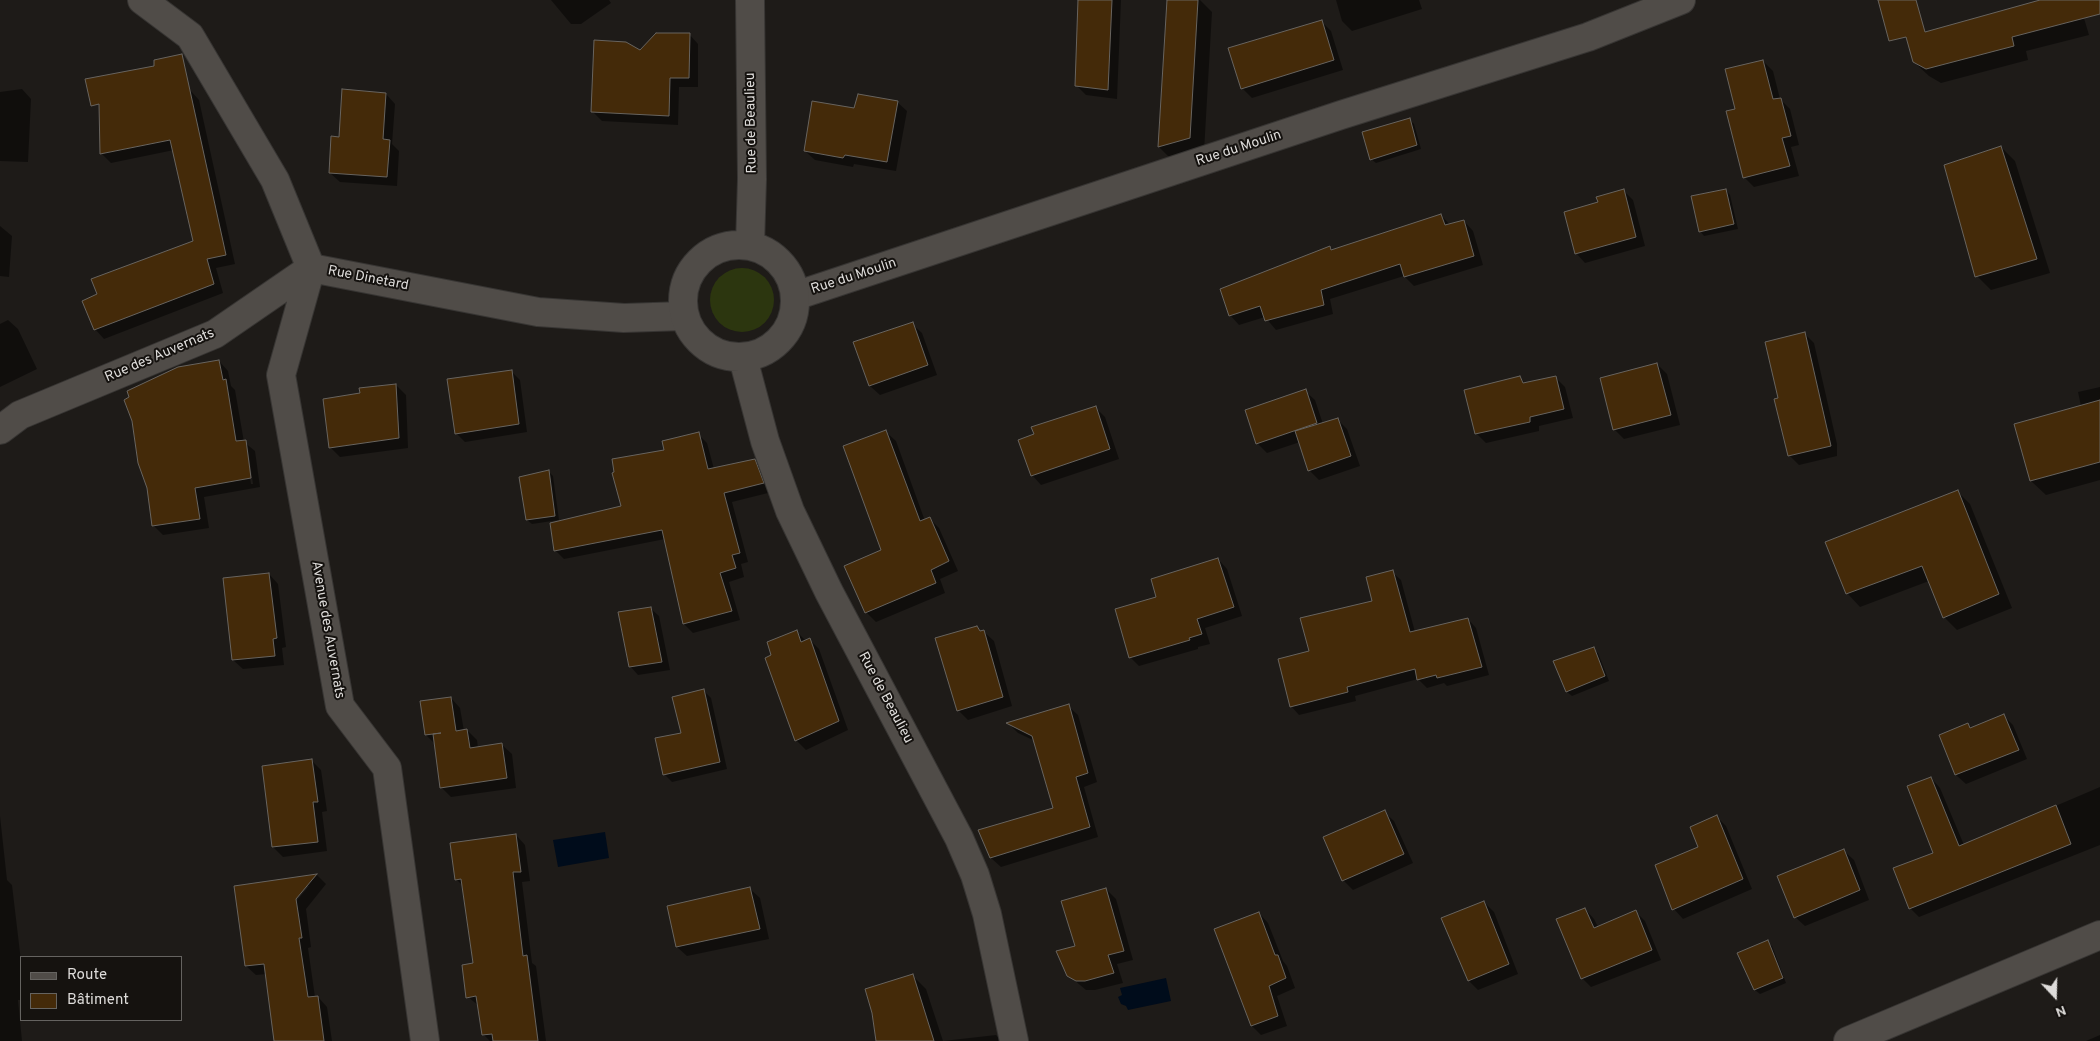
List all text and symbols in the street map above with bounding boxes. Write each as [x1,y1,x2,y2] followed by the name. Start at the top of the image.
[743,72,761,174] street label: Rue de Beaulieu
[1194,127,1284,171] street label: Rue du Moulin
[809,255,899,299] street label: Rue du Moulin
[326,263,410,295] street label: Rue Dinetard
[103,325,217,387] street label: Rue des Auvernats
[307,560,347,700] street label: Avenue des Auvernats
[854,649,916,747] street label: Rue de Beaulieu
[20,956,182,1021] legend
[67,966,107,985] text: Route
[2030,971,2080,1021] north arrow
[67,991,129,1010] text: Bâtiment
[2053,1001,2068,1020] text: N

